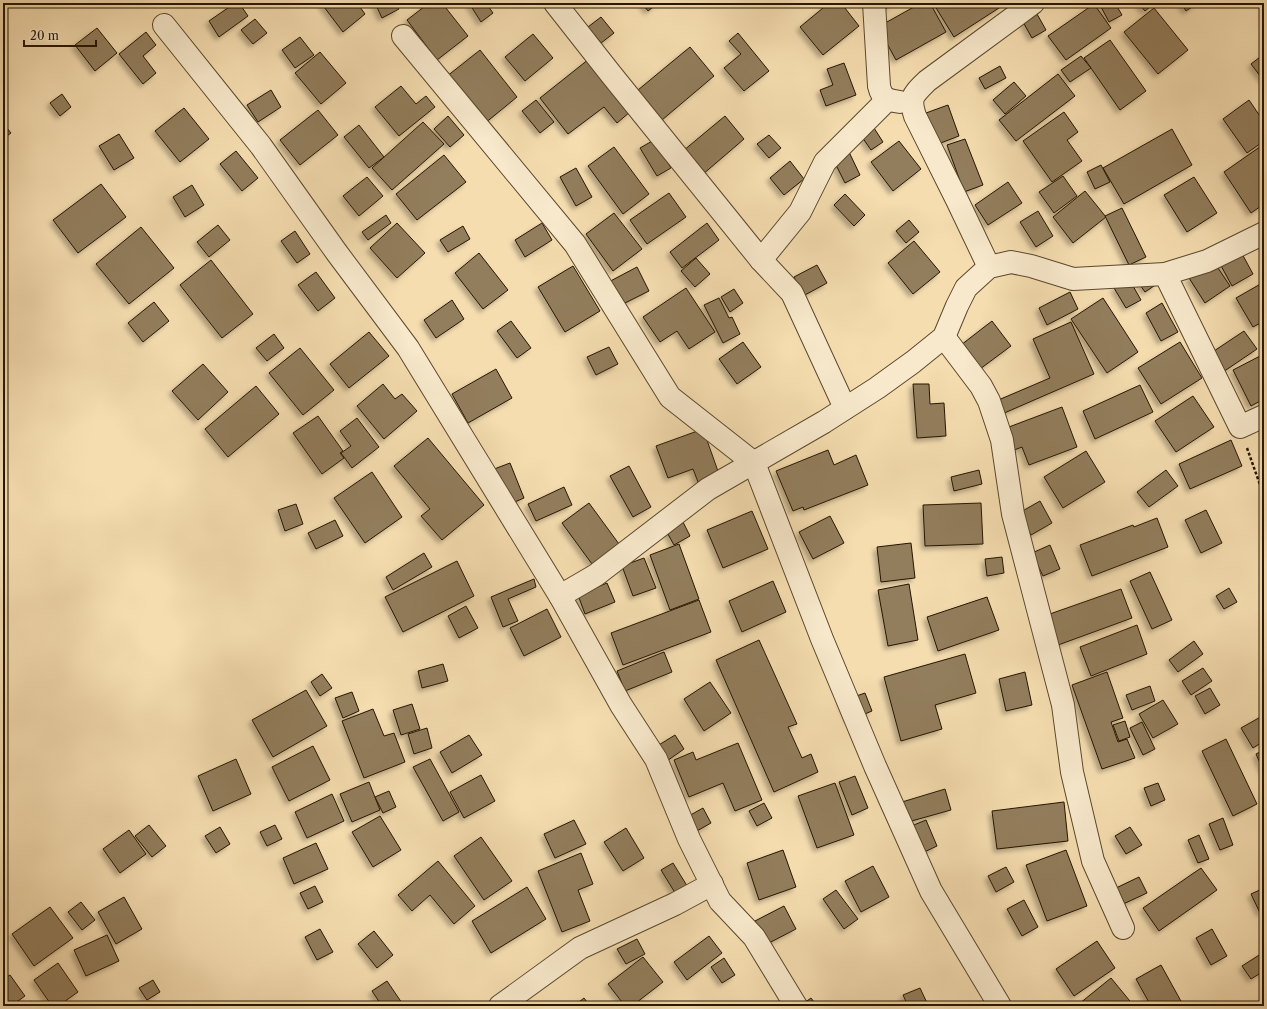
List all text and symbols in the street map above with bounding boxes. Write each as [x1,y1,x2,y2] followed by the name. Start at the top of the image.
[24,22,96,48] scale bar
[30,28,59,43] text: 20 m

